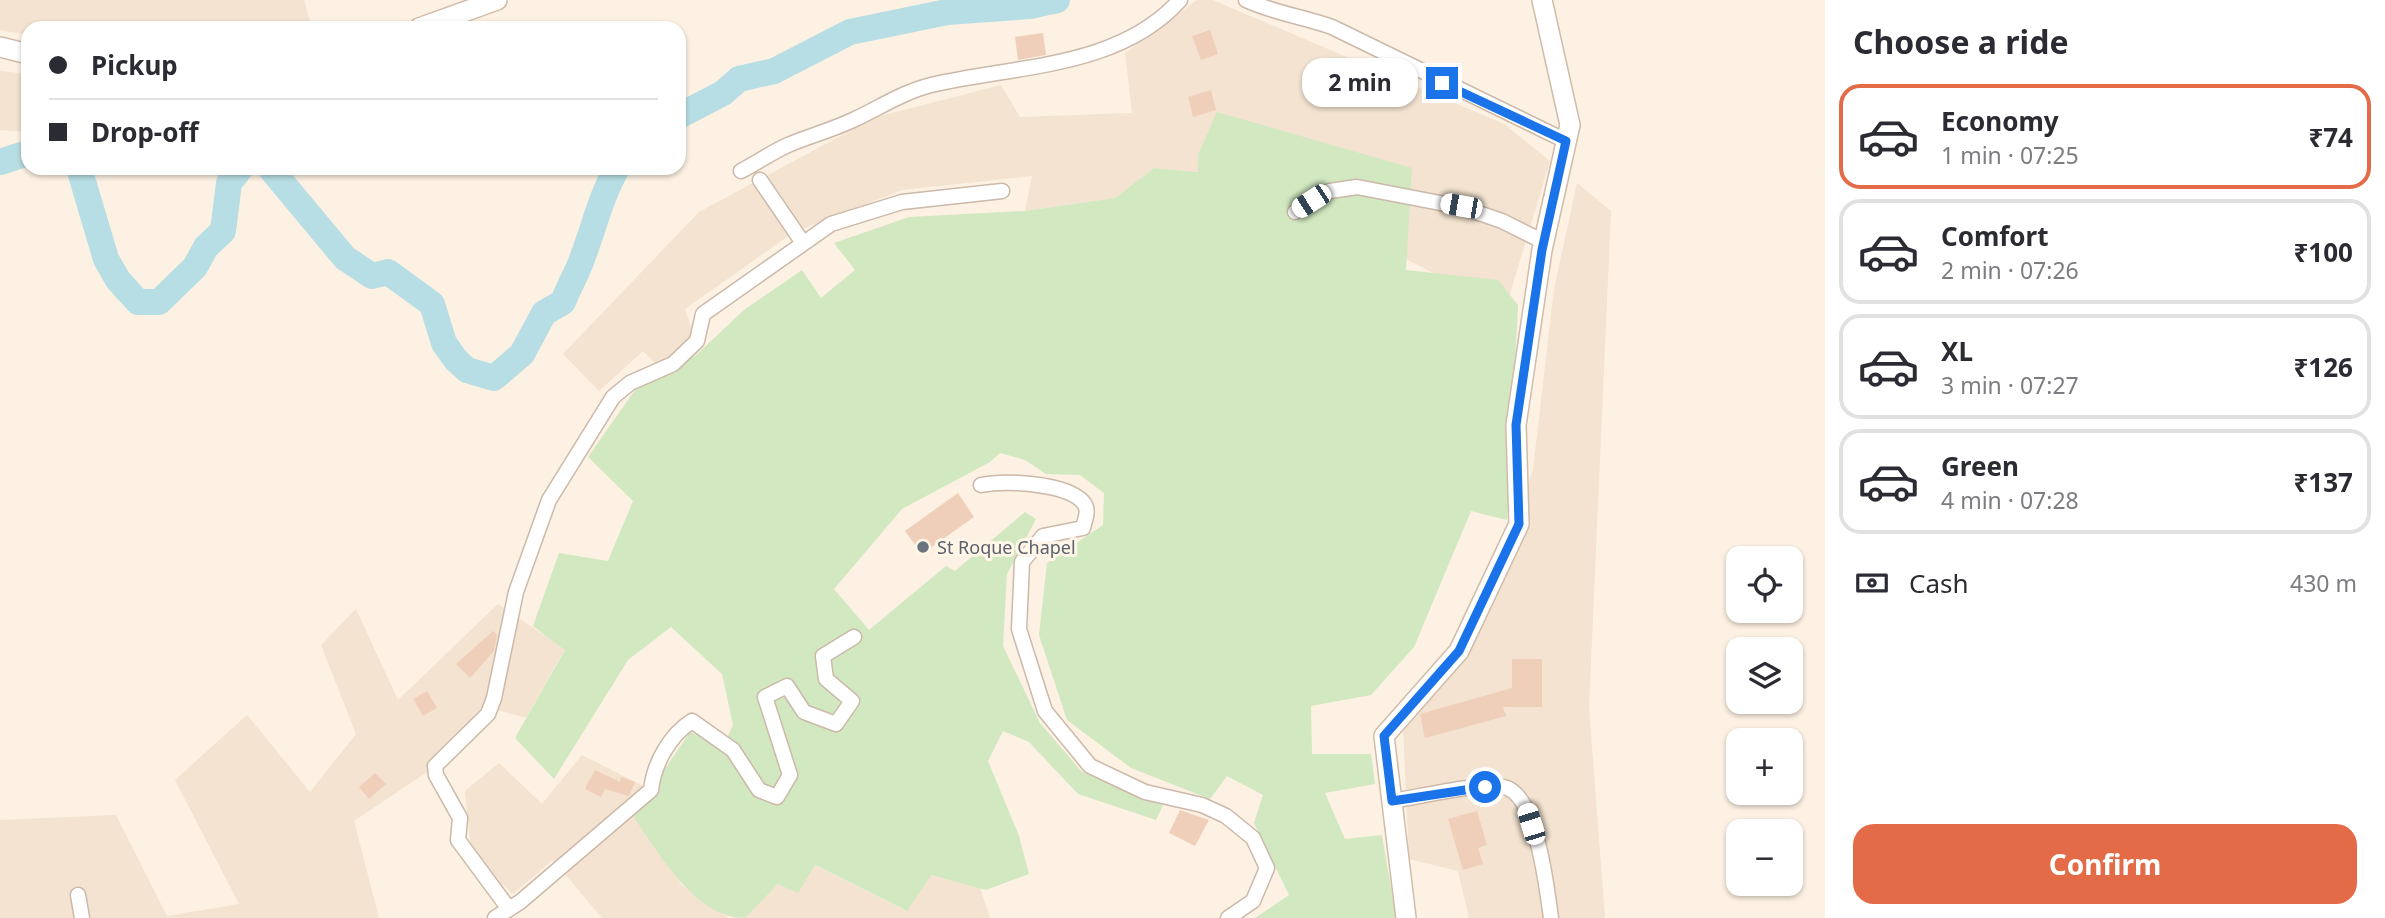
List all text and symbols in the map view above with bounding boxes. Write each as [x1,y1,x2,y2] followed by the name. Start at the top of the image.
[1853,20,2069,63] text: Choose a ride
[91,47,178,83] text: Pickup
[1302,58,1418,108] callout: 2 min
[1328,66,1392,98] text: 2 min
[1426,67,1458,99] route end
[1941,103,2059,139] text: Economy
[1857,105,1920,168] icon: car
[91,114,198,150] text: Drop-off
[2308,119,2353,155] text: ₹74
[1941,139,2079,171] text: 1 min · 07:25
[1288,181,1335,221] car
[1439,192,1484,220] car
[1941,218,2049,254] text: Comfort
[1857,220,1920,283] icon: car
[2294,234,2353,270] text: ₹100
[1941,254,2079,286] text: 2 min · 07:26
[1941,333,1973,369] text: XL
[1857,335,1920,398] icon: car
[2294,349,2353,385] text: ₹126
[1941,369,2079,401] text: 3 min · 07:27
[1941,448,2019,484] text: Green
[1857,450,1920,513] icon: car
[2294,464,2353,500] text: ₹137
[1941,484,2079,516] text: 4 min · 07:28
[937,535,1076,559] place label: St Roque Chapel
[915,539,931,555] marker: St Roque Chapel
[1726,546,1803,896] map controls
[1726,546,1803,623] button: locate
[1853,564,1891,602] icon: cash
[1909,565,1969,601] text: Cash
[2290,567,2357,599] text: 430 m
[1726,637,1803,714] button: layers
[1726,728,1803,805] button: +
[1469,771,1501,803] route start
[1515,801,1548,847] car
[1726,819,1803,896] button: −
[1853,824,2357,904] button: Confirm

